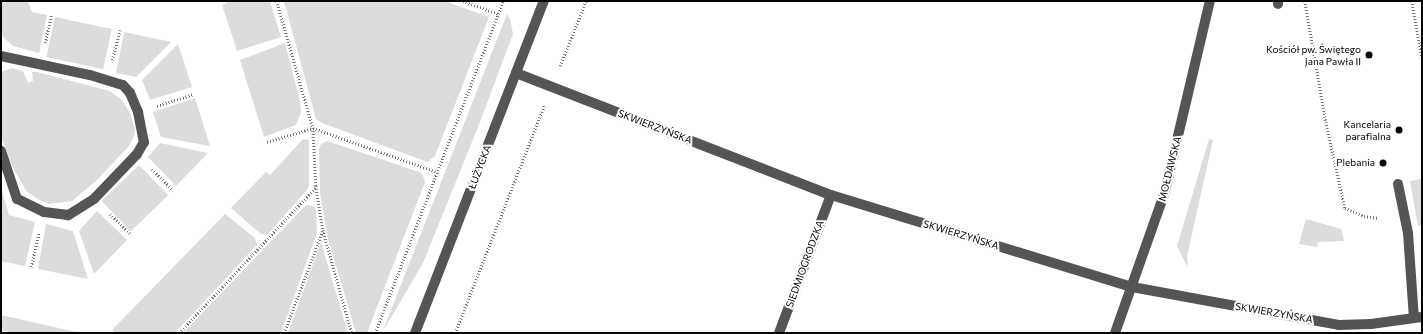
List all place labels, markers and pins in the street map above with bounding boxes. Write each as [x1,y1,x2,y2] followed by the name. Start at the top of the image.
[1266,43,1361,66] place label: Kościół pw. Świętego Jana Pawła II
[1364,50,1374,60] marker: Kościół pw. Świętego Jana Pawła II
[1344,118,1391,142] place label: Kancelaria parafialna
[1394,125,1404,135] marker: Kancelaria parafialna
[1336,157,1375,169] place label: Plebania
[1378,158,1388,168] marker: Plebania

